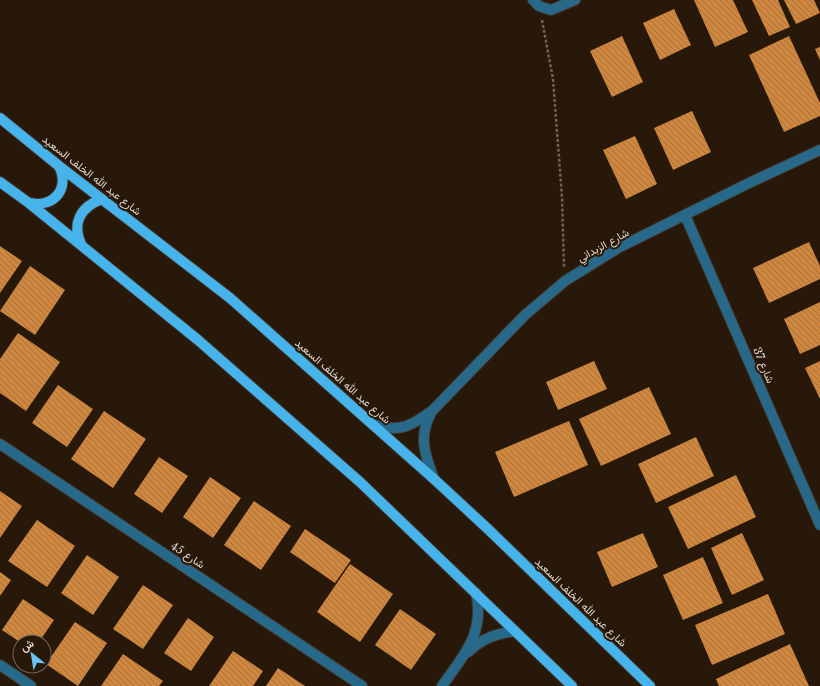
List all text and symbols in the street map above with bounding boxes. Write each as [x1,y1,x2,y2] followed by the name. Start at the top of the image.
[39,132,145,219] street label: شارع عبد الله الخلف السعيد
[575,225,633,268] street label: شارع الزبداني
[292,336,394,427] street label: شارع عبد الله الخلف السعيد
[749,345,778,386] street label: شارع 37
[168,539,208,572] street label: شارع 45
[532,555,630,650] street label: شارع عبد الله الخلف السعيد
[12,634,52,674] north arrow
[18,636,36,655] text: ش

